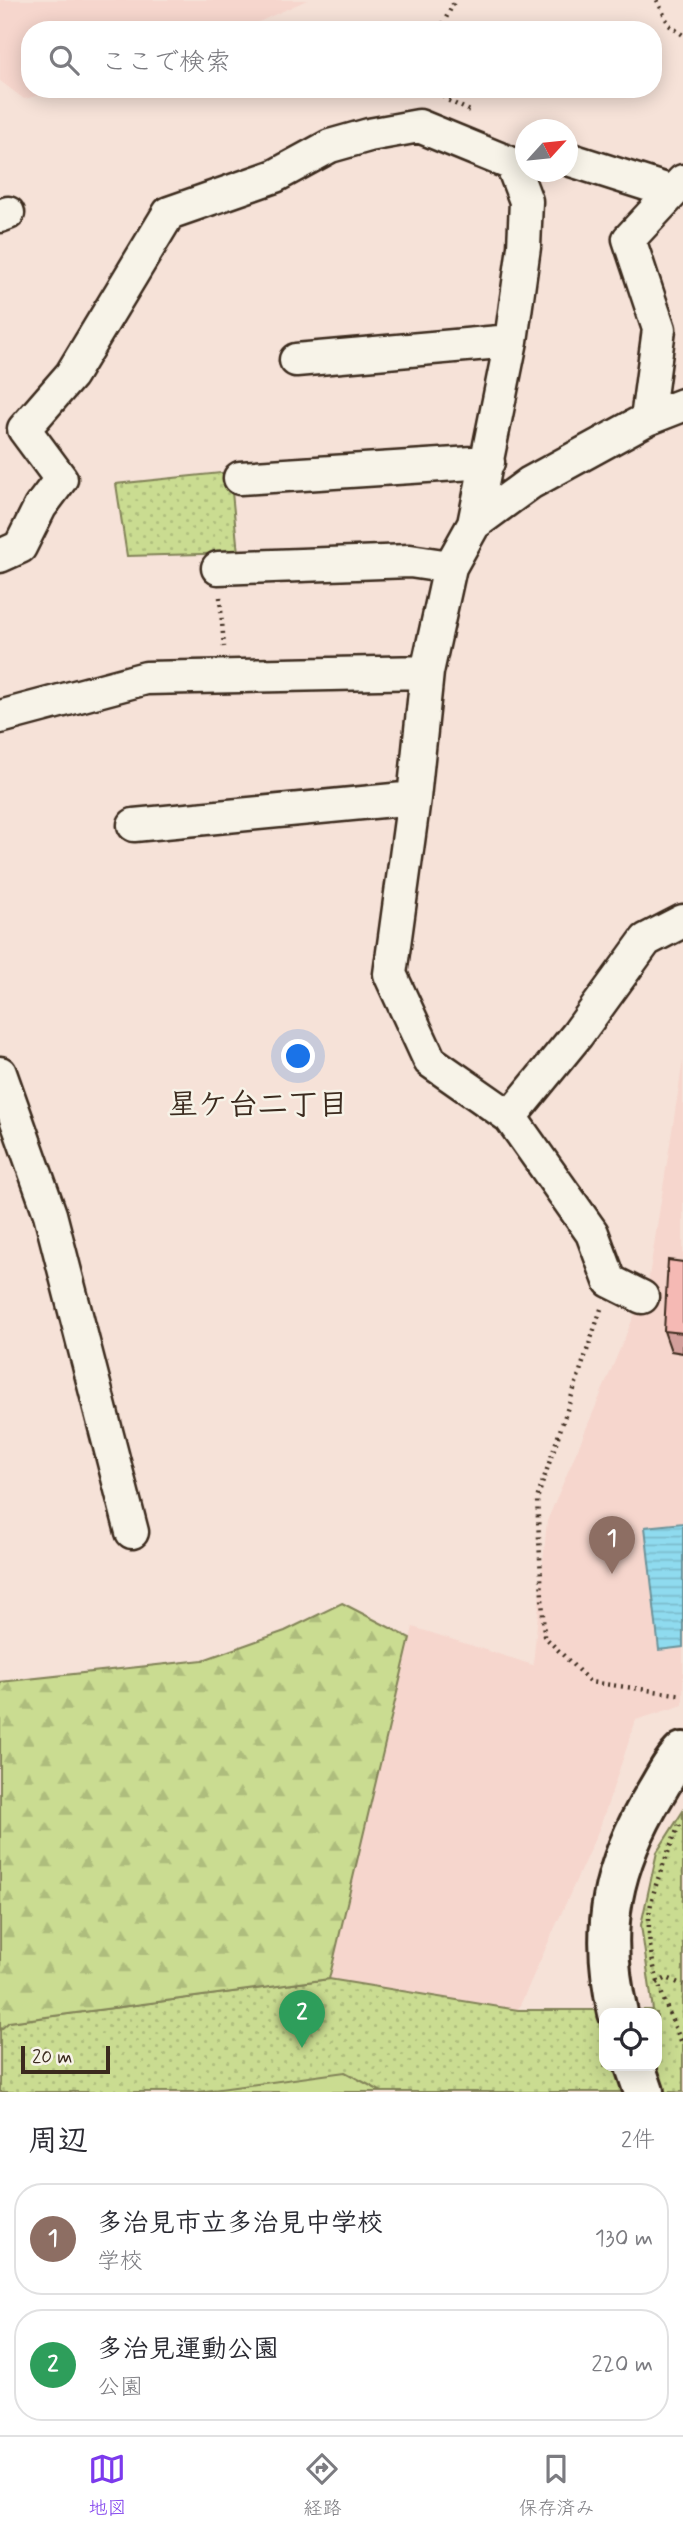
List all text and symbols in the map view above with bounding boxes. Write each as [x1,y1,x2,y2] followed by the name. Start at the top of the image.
[21,21,662,98] search box
[45,41,83,79] icon: search
[101,46,231,80] text: ここで検索
[515,119,578,182] north arrow
[281,1039,315,1073] your location
[168,1086,348,1125] district label: 星ケ台二丁目
[589,1516,635,1574] pin: 1
[279,1990,325,2048] pin: 2
[599,2008,662,2071] map controls
[599,2008,662,2071] button: locate
[21,2043,110,2075] scale bar
[32,2045,72,2070] text: 20 m
[28,2122,88,2161] text: 周辺
[621,2126,655,2156] text: 2件
[97,2207,383,2241] text: 多治見市立多治見中学校
[48,2224,58,2254] text: 1
[595,2224,653,2254] text: 130 m
[97,2247,143,2277] text: 学校
[97,2333,279,2367] text: 多治見運動公園
[47,2350,59,2380] text: 2
[591,2350,653,2380] text: 220 m
[97,2373,143,2403] text: 公園
[88,2450,127,2521] tab: 地図
[303,2450,342,2521] tab: 経路
[518,2450,595,2521] tab: 保存済み

